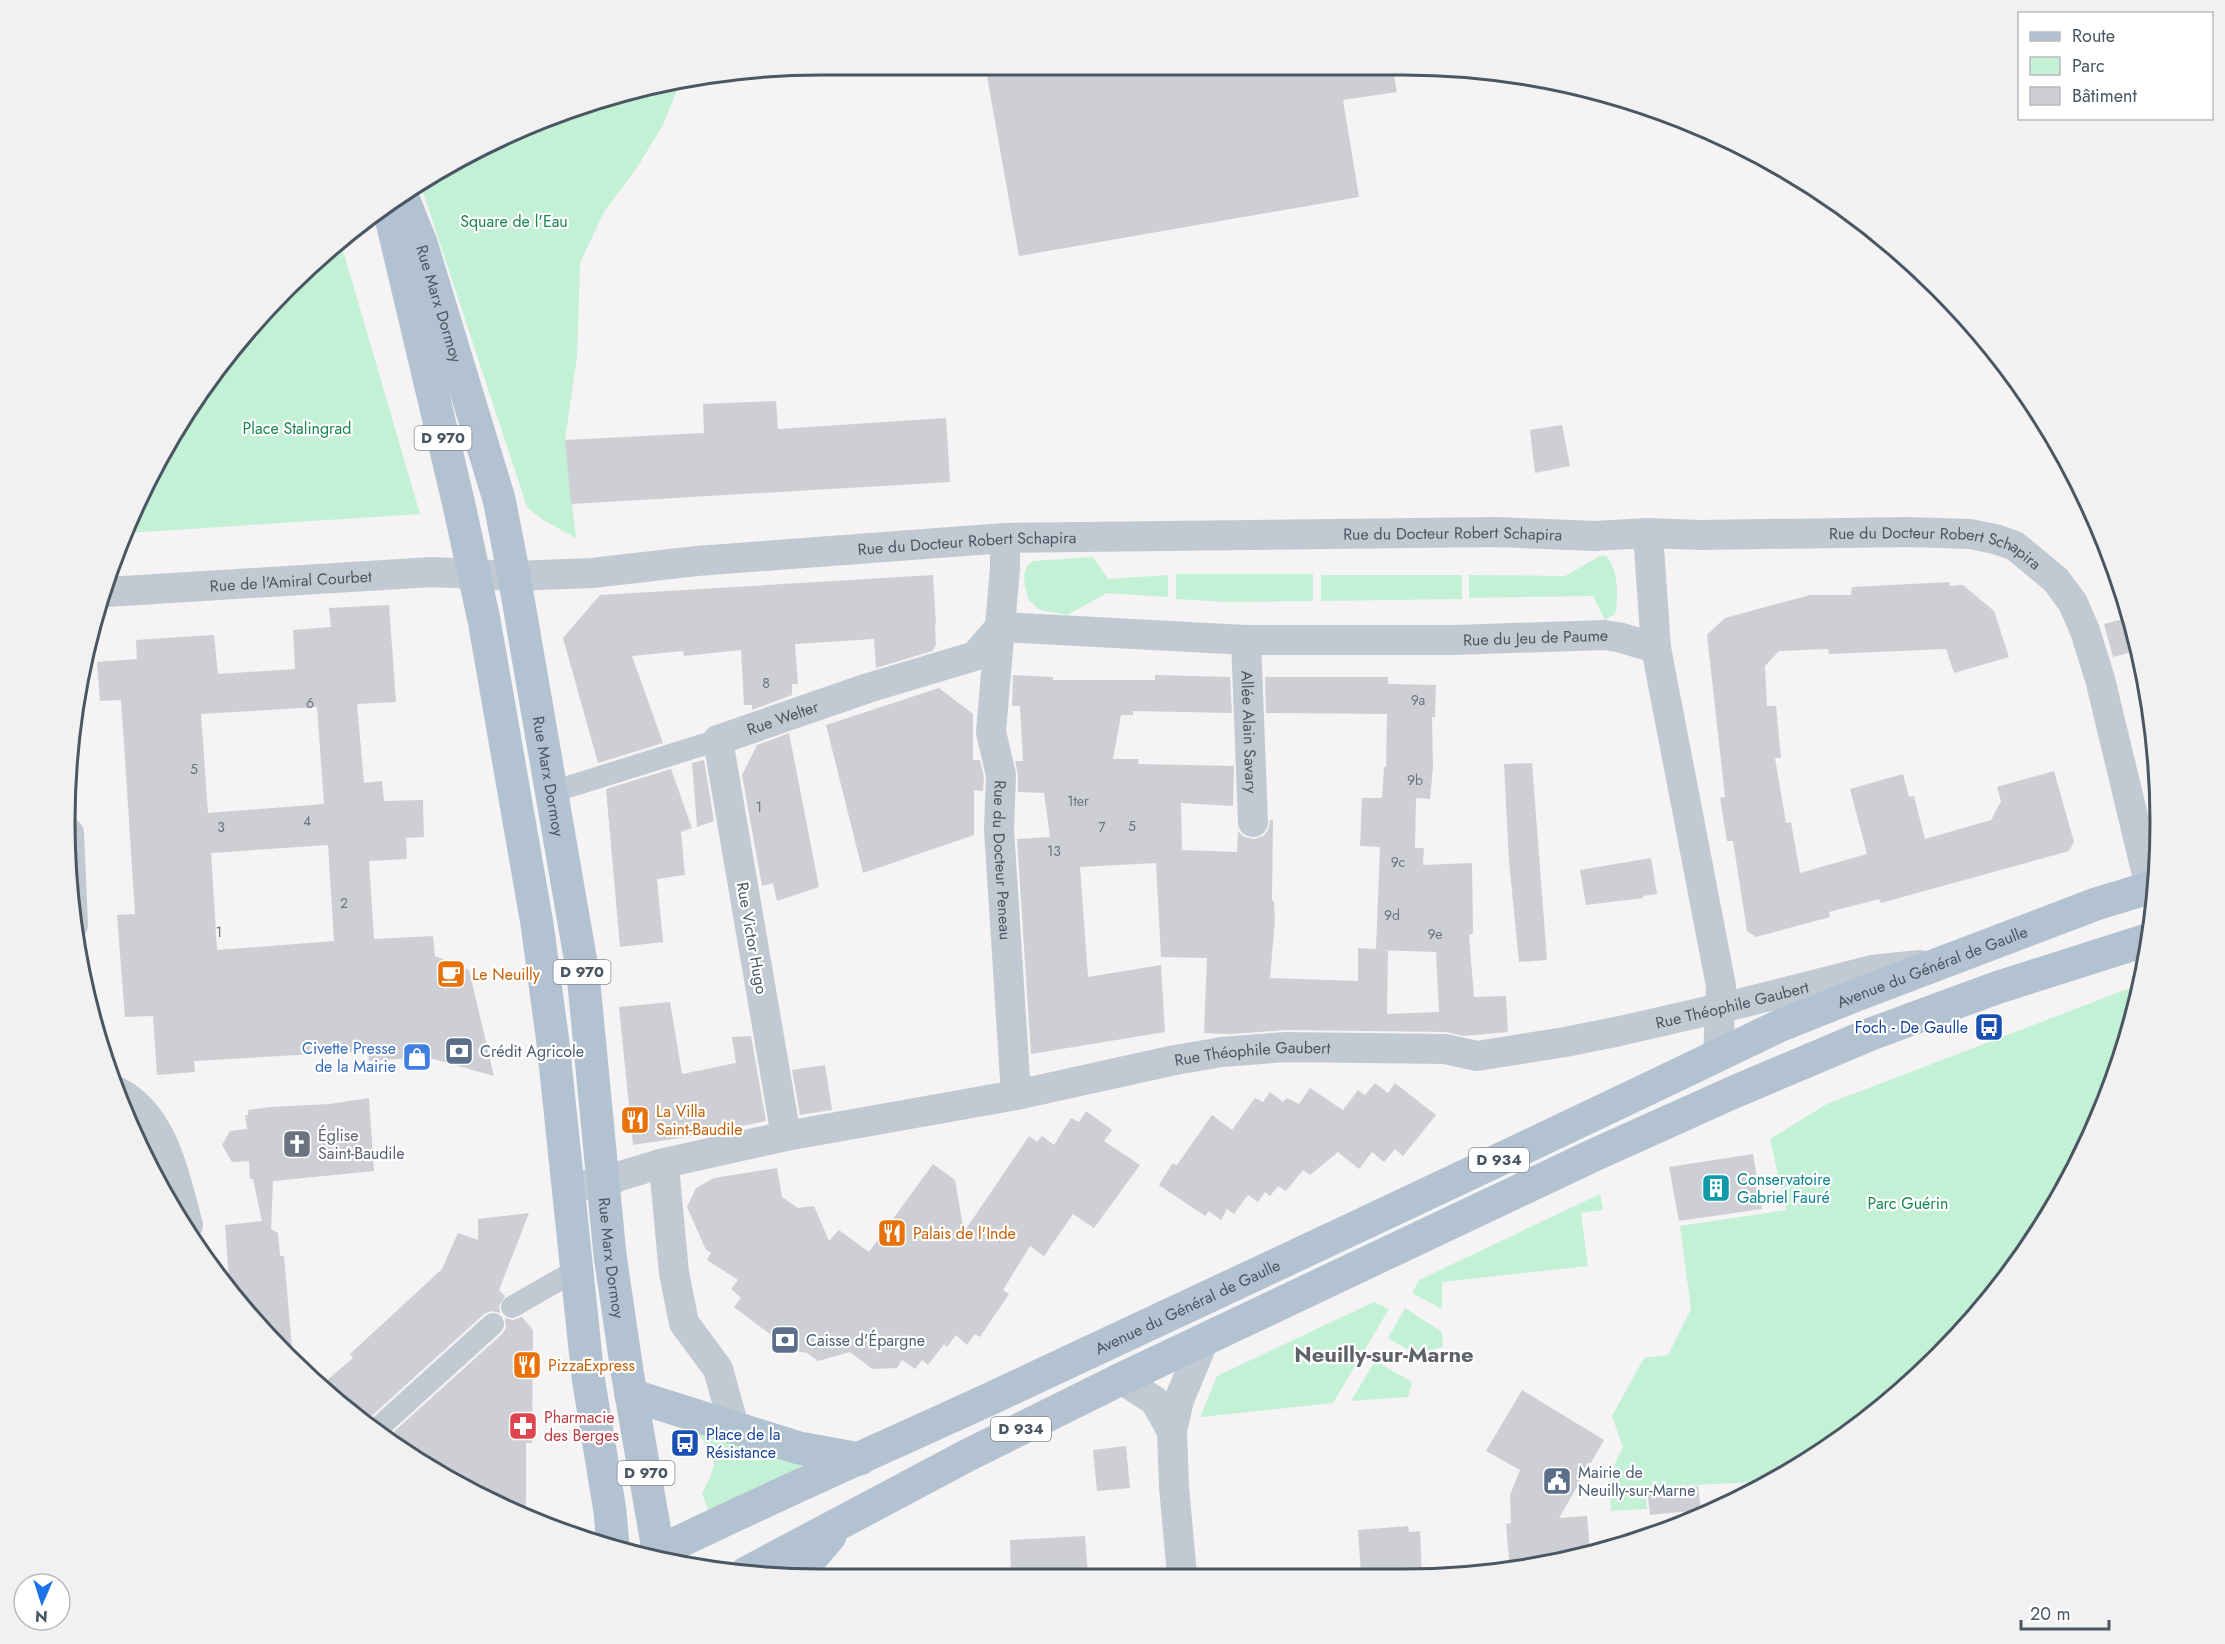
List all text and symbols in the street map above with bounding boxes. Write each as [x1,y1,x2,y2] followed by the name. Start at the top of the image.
[2018,12,2213,120] legend
[2072,23,2115,49] text: Route
[2072,53,2105,79] text: Parc
[2072,83,2138,109] text: Bâtiment
[460,210,568,233] park label: Square de l'Eau
[411,242,468,366] street label: Rue Marx Dormoy
[243,417,351,440] park label: Place Stalingrad
[414,426,472,450] road number: D 970
[1343,520,1563,546] street label: Rue du Docteur Robert Schapira
[1829,520,2046,575] street label: Rue du Docteur Robert Schapira
[857,526,1076,560] street label: Rue du Docteur Robert Schapira
[209,564,372,597] street label: Rue de l'Amiral Courbet
[1463,623,1610,651] street label: Rue du Jeu de Paume
[1236,670,1263,795] street label: Allée Alain Savary
[762,673,770,693] house number: 8
[1411,690,1425,710] house number: 9a
[306,693,314,713] house number: 6
[743,694,822,741] street label: Rue Welter
[527,714,571,839] street label: Rue Marx Dormoy
[190,759,198,779] house number: 5
[1407,770,1423,790] house number: 9b
[987,780,1018,941] street label: Rue du Docteur Peneau
[1067,791,1089,811] house number: 1ter
[756,797,762,817] house number: 1
[303,811,311,831] house number: 4
[1128,816,1136,836] house number: 5
[217,817,225,837] house number: 3
[1098,817,1106,837] house number: 7
[1047,841,1061,861] house number: 13
[1391,852,1405,872] house number: 9c
[731,880,773,996] street label: Rue Victor Hugo
[340,893,348,913] house number: 2
[1384,905,1400,925] house number: 9d
[1833,920,2031,1013] street label: Avenue du Général de Gaulle
[216,922,222,942] house number: 1
[1428,924,1442,944] house number: 9e
[435,958,467,990] cafe icon: Le Neuilly
[554,960,610,984] road number: D 970
[472,963,541,986] place label: Le Neuilly
[1653,975,1811,1034] street label: Rue Théophile Gaubert
[1973,1011,2005,1043] bus stop icon: Foch - De Gaulle
[1855,1016,1968,1039] place label: Foch - De Gaulle
[443,1035,475,1067] bank icon: Crédit Agricole
[1173,1035,1331,1071] street label: Rue Théophile Gaubert
[302,1037,396,1078] place label: Civette Presse de la Mairie
[480,1040,584,1063] place label: Crédit Agricole
[401,1041,433,1073] shop icon: Civette Presse de la Mairie
[656,1100,742,1141] place label: La Villa Saint-Baudile
[619,1104,651,1136] restaurant icon: La Villa Saint-Baudile
[318,1124,404,1165] place label: Église Saint-Baudile
[281,1128,313,1160] church icon: Église Saint-Baudile
[1469,1148,1529,1172] road number: D 934
[1737,1168,1831,1209] place label: Conservatoire Gabriel Fauré
[1700,1172,1732,1204] building icon: Conservatoire Gabriel Fauré
[1868,1192,1948,1215] park label: Parc Guérin
[593,1196,631,1321] street label: Rue Marx Dormoy
[876,1217,908,1249] restaurant icon: Palais de l'Inde
[913,1222,1016,1245] place label: Palais de l'Inde
[1091,1253,1284,1360] street label: Avenue du Général de Gaulle
[769,1324,801,1356] bank icon: Caisse d'Épargne
[806,1329,925,1352] place label: Caisse d'Épargne
[1294,1338,1474,1370] district label: Neuilly-sur-Marne
[511,1349,543,1381] restaurant icon: PizzaExpress
[548,1354,635,1377] place label: PizzaExpress
[544,1406,619,1447] place label: Pharmacie des Berges
[507,1410,539,1442] pharmacy icon: Pharmacie des Berges
[991,1417,1051,1441] road number: D 934
[706,1423,780,1464] place label: Place de la Résistance
[669,1427,701,1459] bus stop icon: Place de la Résistance
[618,1461,674,1485] road number: D 970
[1578,1461,1695,1502] place label: Mairie de Neuilly-sur-Marne
[1541,1465,1573,1497] public building icon: Mairie de Neuilly-sur-Marne
[12,1572,72,1632] north arrow
[2021,1593,2110,1631] scale bar
[2030,1601,2070,1627] text: 20 m
[34,1605,48,1628] text: N

